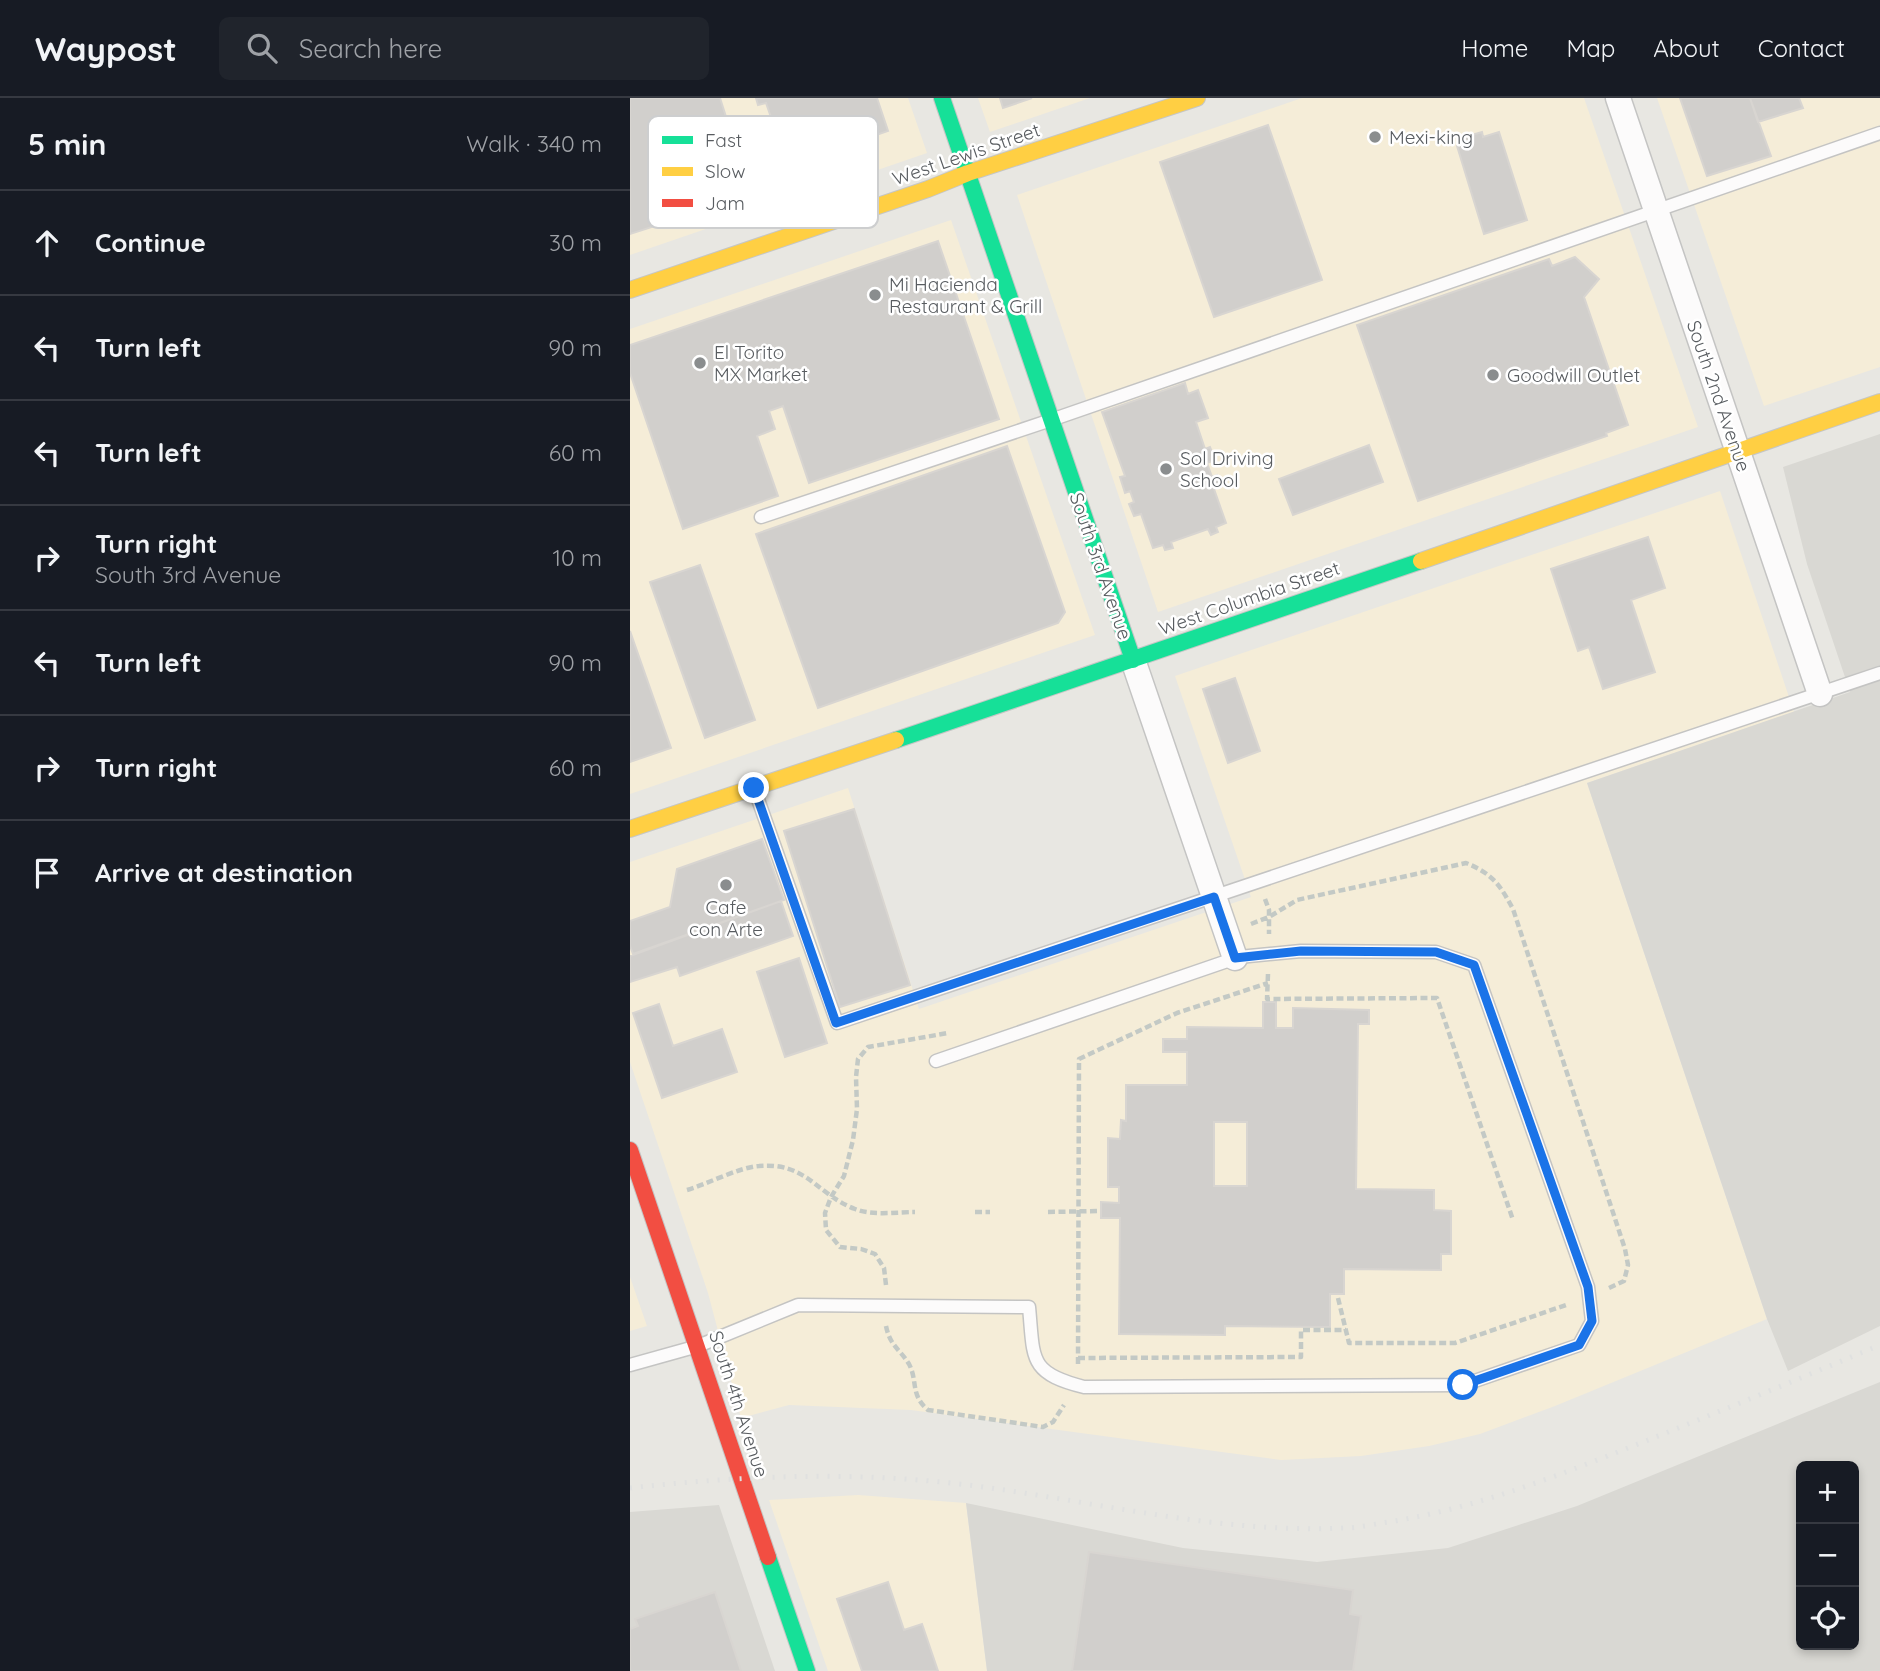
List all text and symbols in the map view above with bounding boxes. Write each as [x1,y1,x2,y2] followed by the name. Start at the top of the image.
[219,17,709,80] search box
[35,28,177,69] text: Waypost
[243,29,281,67] icon: search
[299,32,442,65] text: Search here
[1461,33,1528,63] text: Home
[1566,33,1615,63] text: Map
[1653,33,1720,63] text: About
[1758,33,1845,63] text: Contact
[648,116,878,228] legend
[889,117,1043,191] street label: West Lewis Street
[28,125,106,163] text: 5 min
[1389,125,1473,149] place label: Mexi-king
[705,128,742,152] text: Fast
[466,129,602,158] text: Walk · 340 m
[1367,129,1383,145] marker: Mexi-king
[705,159,746,183] text: Slow
[705,191,745,215] text: Jam
[28,224,66,262] icon: ahead
[95,226,206,259] text: Continue
[549,228,602,257] text: 30 m
[889,272,1042,318] place label: Mi Hacienda Restaurant & Grill
[867,287,883,303] marker: Mi Hacienda Restaurant & Grill
[1682,317,1756,475] street label: South 2nd Avenue
[28,329,66,367] icon: left
[95,331,202,364] text: Turn left
[548,333,602,362] text: 90 m
[714,340,808,386] place label: El Torito MX Market
[692,355,708,371] marker: El Torito MX Market
[1507,363,1640,387] place label: Goodwill Outlet
[1485,367,1501,383] marker: Goodwill Outlet
[28,434,66,472] icon: left
[95,436,202,469] text: Turn left
[549,438,602,467] text: 60 m
[1180,446,1274,492] place label: Sol Driving School
[1158,461,1174,477] marker: Sol Driving School
[1065,489,1137,643] street label: South 3rd Avenue
[95,527,217,560] text: Turn right
[28,539,66,577] icon: right
[553,543,602,572] text: 10 m
[1155,556,1343,640] street label: West Columbia Street
[95,560,281,589] text: South 3rd Avenue
[28,644,66,682] icon: left
[95,646,202,679] text: Turn left
[548,648,602,677] text: 90 m
[28,749,66,787] icon: right
[95,751,217,784] text: Turn right
[549,753,602,782] text: 60 m
[738,772,769,803] route end
[28,854,66,892] icon: arrive
[95,856,353,889] text: Arrive at destination
[718,877,734,893] marker: Cafe con Arte
[689,895,763,941] place label: Cafe con Arte
[704,1328,774,1480] street label: South 4th Avenue
[1447,1369,1478,1400] route start
[1796,1461,1859,1650] map controls
[1796,1461,1859,1524] button: +
[1796,1524,1859,1587] button: −
[1796,1587,1859,1650] button: locate

